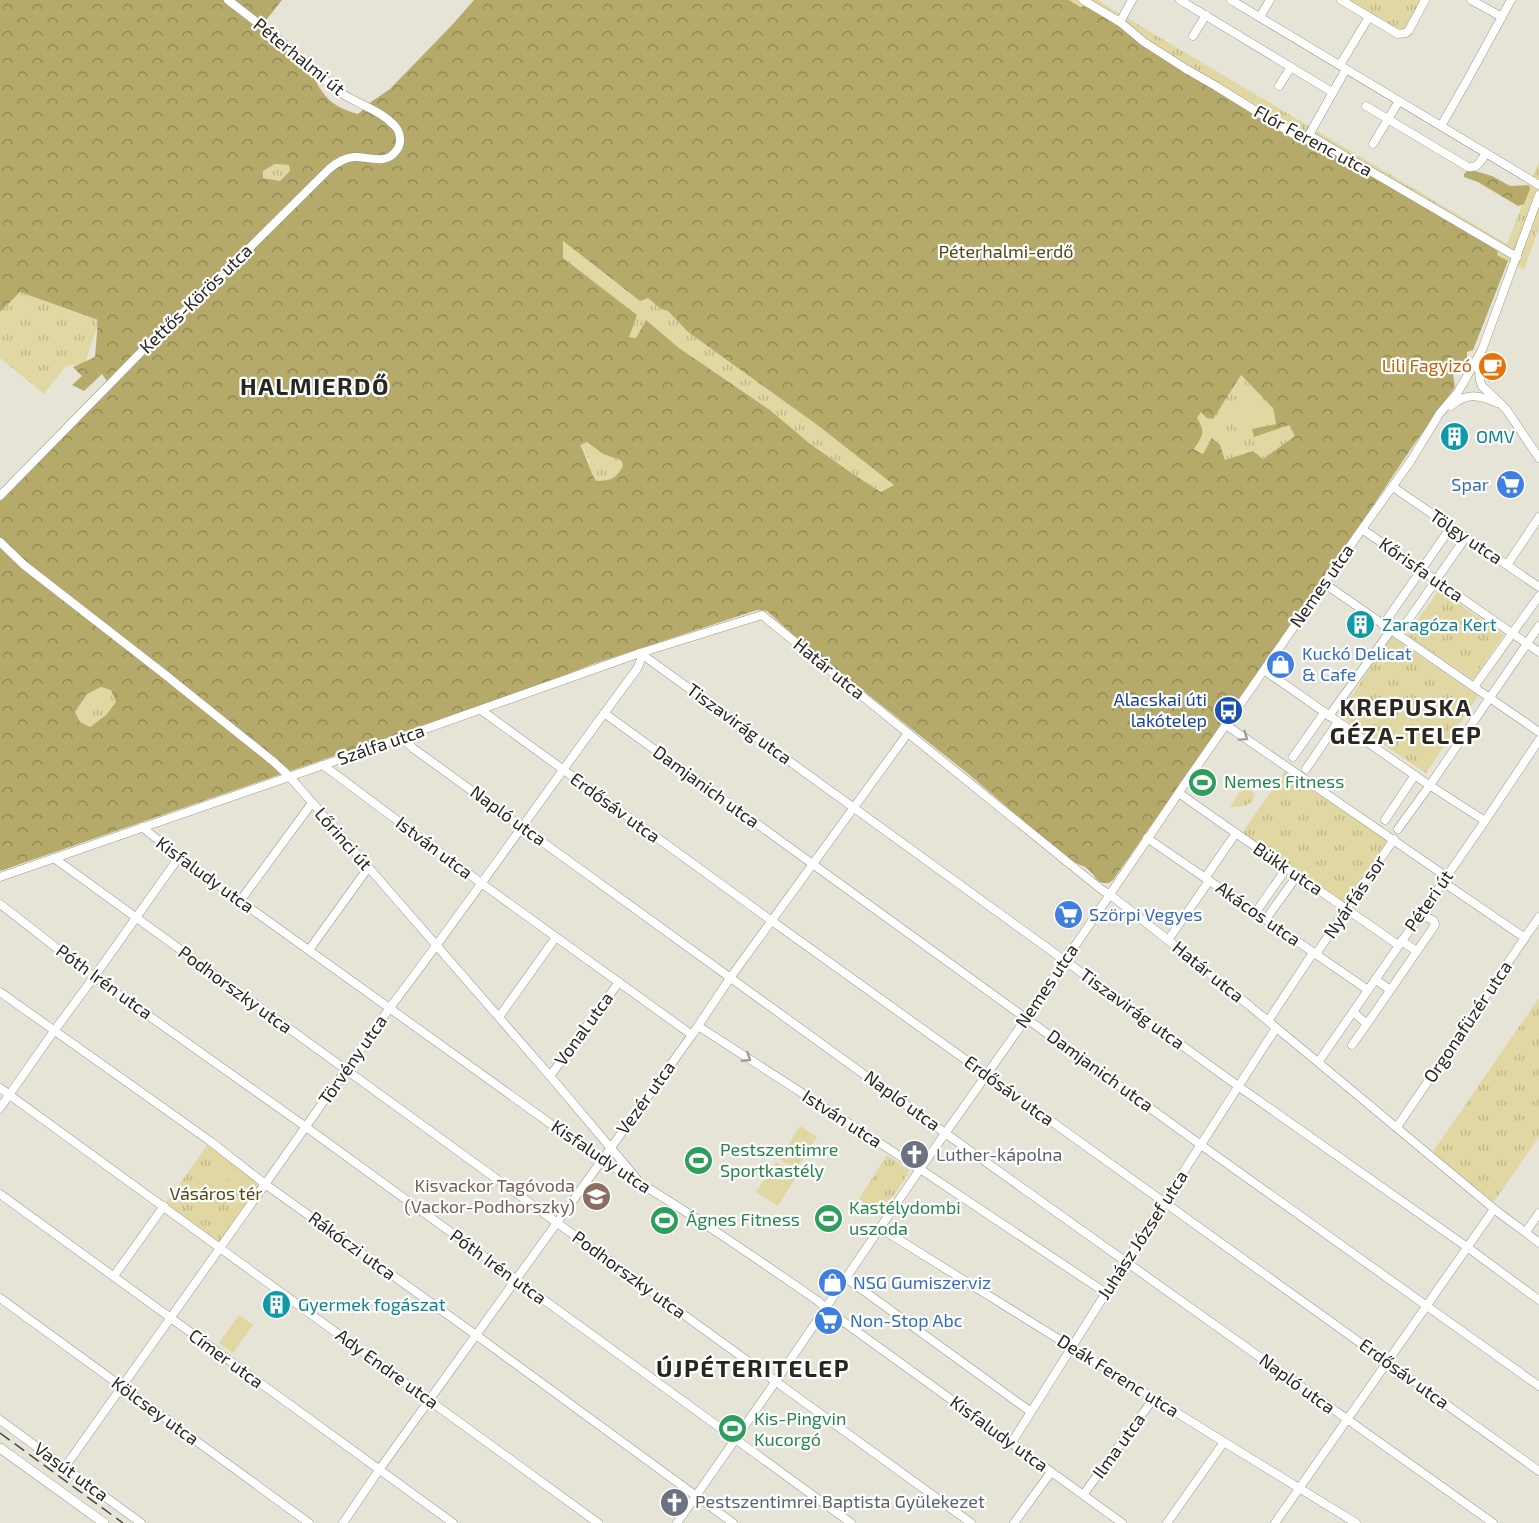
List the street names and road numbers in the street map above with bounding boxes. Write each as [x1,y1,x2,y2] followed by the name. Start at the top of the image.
[250,13,350,100] street label: Péterhalmi út
[1250,100,1376,181] street label: Flór Ferenc utca
[134,239,256,358] street label: Kettős-Körös utca
[1426,504,1507,568] street label: Tölgy utca
[1375,532,1468,606] street label: Kőrisfa utca
[1284,539,1358,631] street label: Nemes utca
[790,633,870,704] street label: Határ utca
[683,678,796,769] street label: Tiszavirág utca
[334,719,427,769] street label: Szálfa utca
[649,740,764,832] street label: Damjanich utca
[566,767,665,847] street label: Erdősáv utca
[466,780,551,850] street label: Napló utca
[311,802,377,874] street label: Lőrinci út
[392,811,477,883] street label: István utca
[152,831,259,917] street label: Kisfaludy utca
[1249,837,1328,899] street label: Bükk utca
[1318,851,1390,942] street label: Nyárfás sor
[1399,866,1457,935] street label: Péteri út
[1212,876,1305,950] street label: Akácos utca
[1169,936,1249,1007] street label: Határ utca
[52,939,157,1024] street label: Póth Irén utca
[1010,939,1082,1032] street label: Nemes utca
[174,941,297,1038] street label: Podhorszky utca
[1418,956,1516,1087] street label: Orgonafüzér utca
[1076,963,1189,1054] street label: Tiszavirág utca
[549,987,617,1069] street label: Vonal utca
[313,1010,391,1108] street label: Törvény utca
[1043,1024,1158,1116] street label: Damjanich utca
[960,1050,1059,1130] street label: Erdősáv utca
[611,1056,679,1138] street label: Vezér utca
[860,1065,945,1135] street label: Napló utca
[799,1084,886,1152] street label: István utca
[547,1115,656,1198] street label: Kisfaludy utca
[1092,1166,1192,1303] street label: Juhász József utca
[305,1206,400,1284] street label: Rákóczi utca
[446,1224,551,1309] street label: Póth Irén utca
[568,1226,691,1323] street label: Podhorszky utca
[332,1323,443,1413] street label: Ady Endre utca
[185,1324,268,1393] street label: Címer utca
[1054,1329,1183,1421] street label: Deák Ferenc utca
[1355,1333,1454,1413] street label: Erdősáv utca
[1255,1348,1340,1418] street label: Napló utca
[108,1371,204,1449] street label: Kölcsey utca
[946,1390,1053,1476] street label: Kisfaludy utca
[1087,1408,1149,1482] street label: Ilma utca
[30,1437,113,1505] street label: Vasút utca

